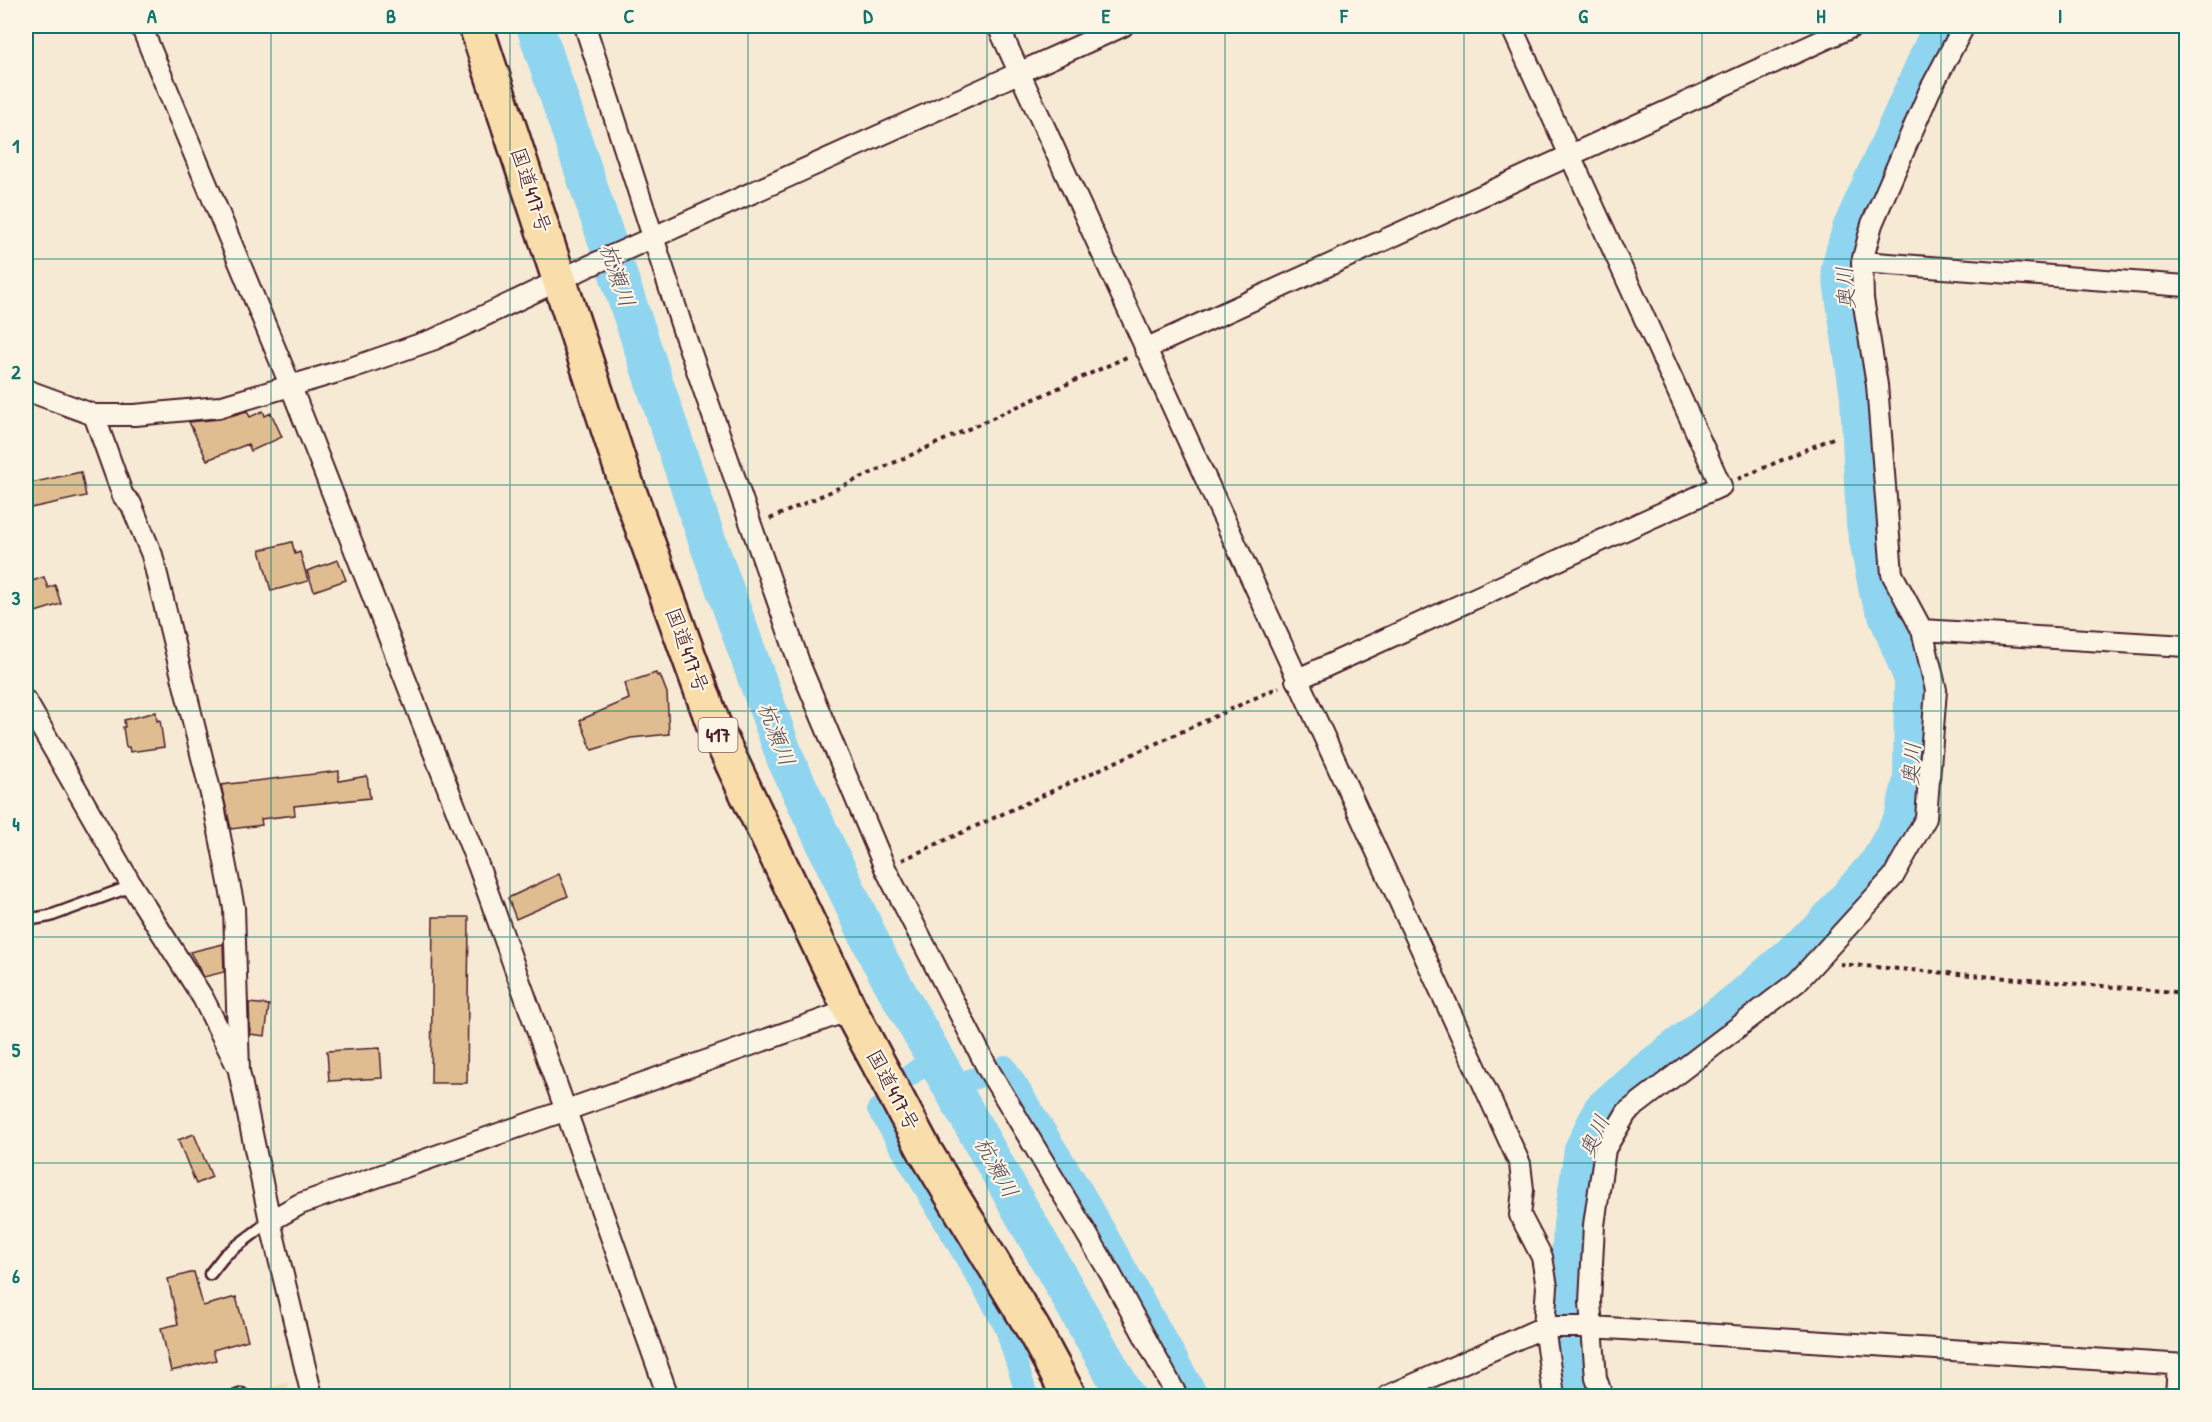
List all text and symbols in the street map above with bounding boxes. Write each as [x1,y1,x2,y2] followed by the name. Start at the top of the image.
[147,2,157,29] text: A
[386,2,396,29] text: B
[624,2,635,29] text: C
[863,2,873,29] text: D
[1102,2,1111,29] text: E
[1339,2,1349,29] text: F
[1578,2,1588,29] text: G
[1816,2,1826,29] text: H
[2058,2,2062,29] text: I
[12,132,20,159] text: 1
[504,143,559,237] street label: 国道417号
[593,239,643,311] water label: 杭瀬川
[1829,265,1861,311] water label: 奥川
[11,358,21,385] text: 2
[12,584,21,611] text: 3
[659,603,716,697] street label: 国道417号
[751,698,803,770] water label: 杭瀬川
[698,718,738,752] road number: 417
[1895,741,1927,787] water label: 奥川
[12,810,20,837] text: 4
[12,1036,21,1063] text: 5
[860,1044,927,1136] street label: 国道417号
[1571,1110,1617,1162] water label: 奥川
[968,1131,1026,1203] water label: 杭瀬川
[12,1262,20,1289] text: 6

